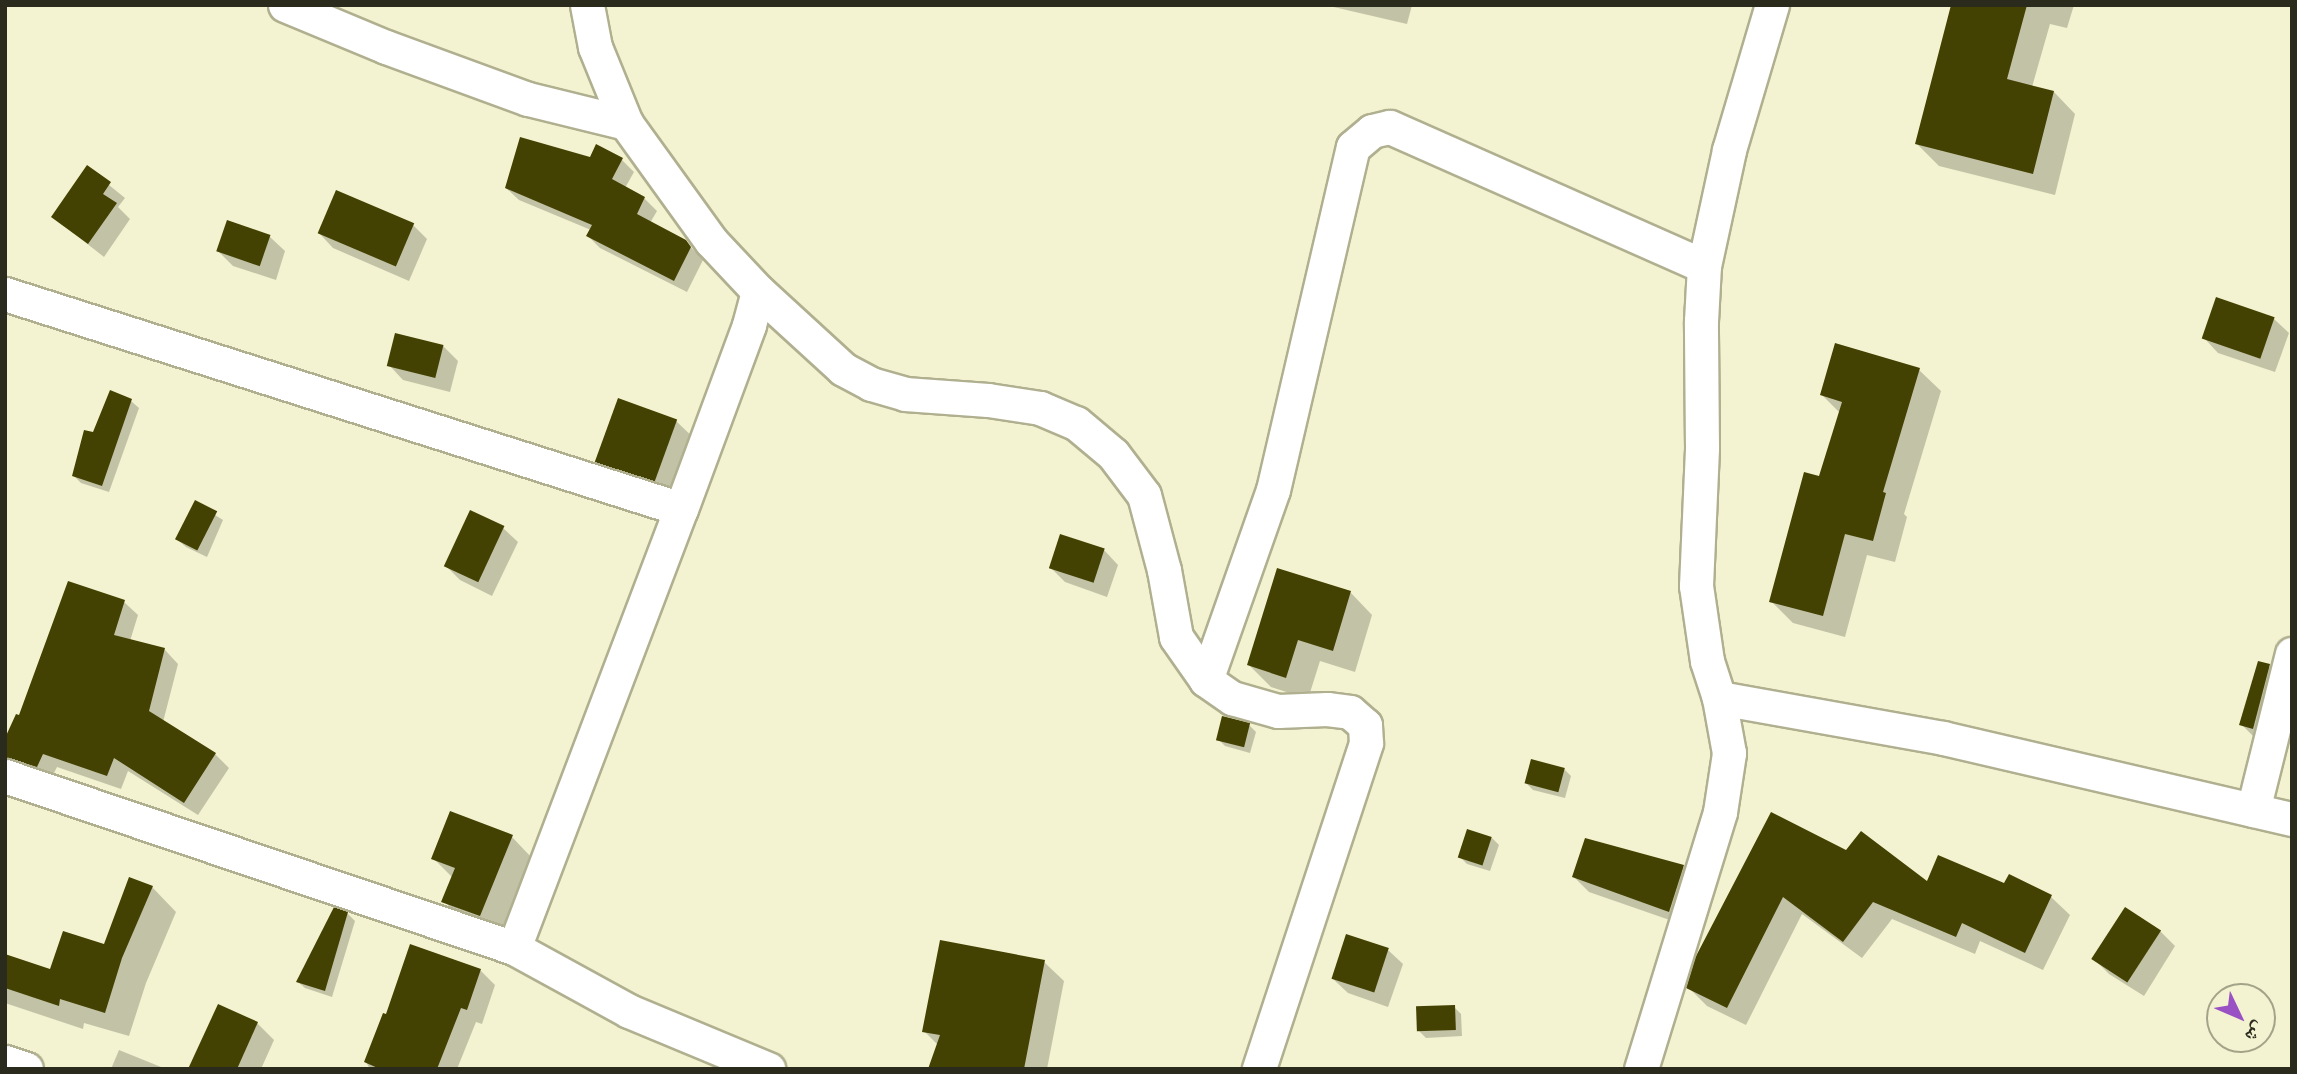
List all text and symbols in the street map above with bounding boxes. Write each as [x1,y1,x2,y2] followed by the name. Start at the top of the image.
[2206,983,2276,1053] north arrow
[2241,1018,2269,1045] text: ش

